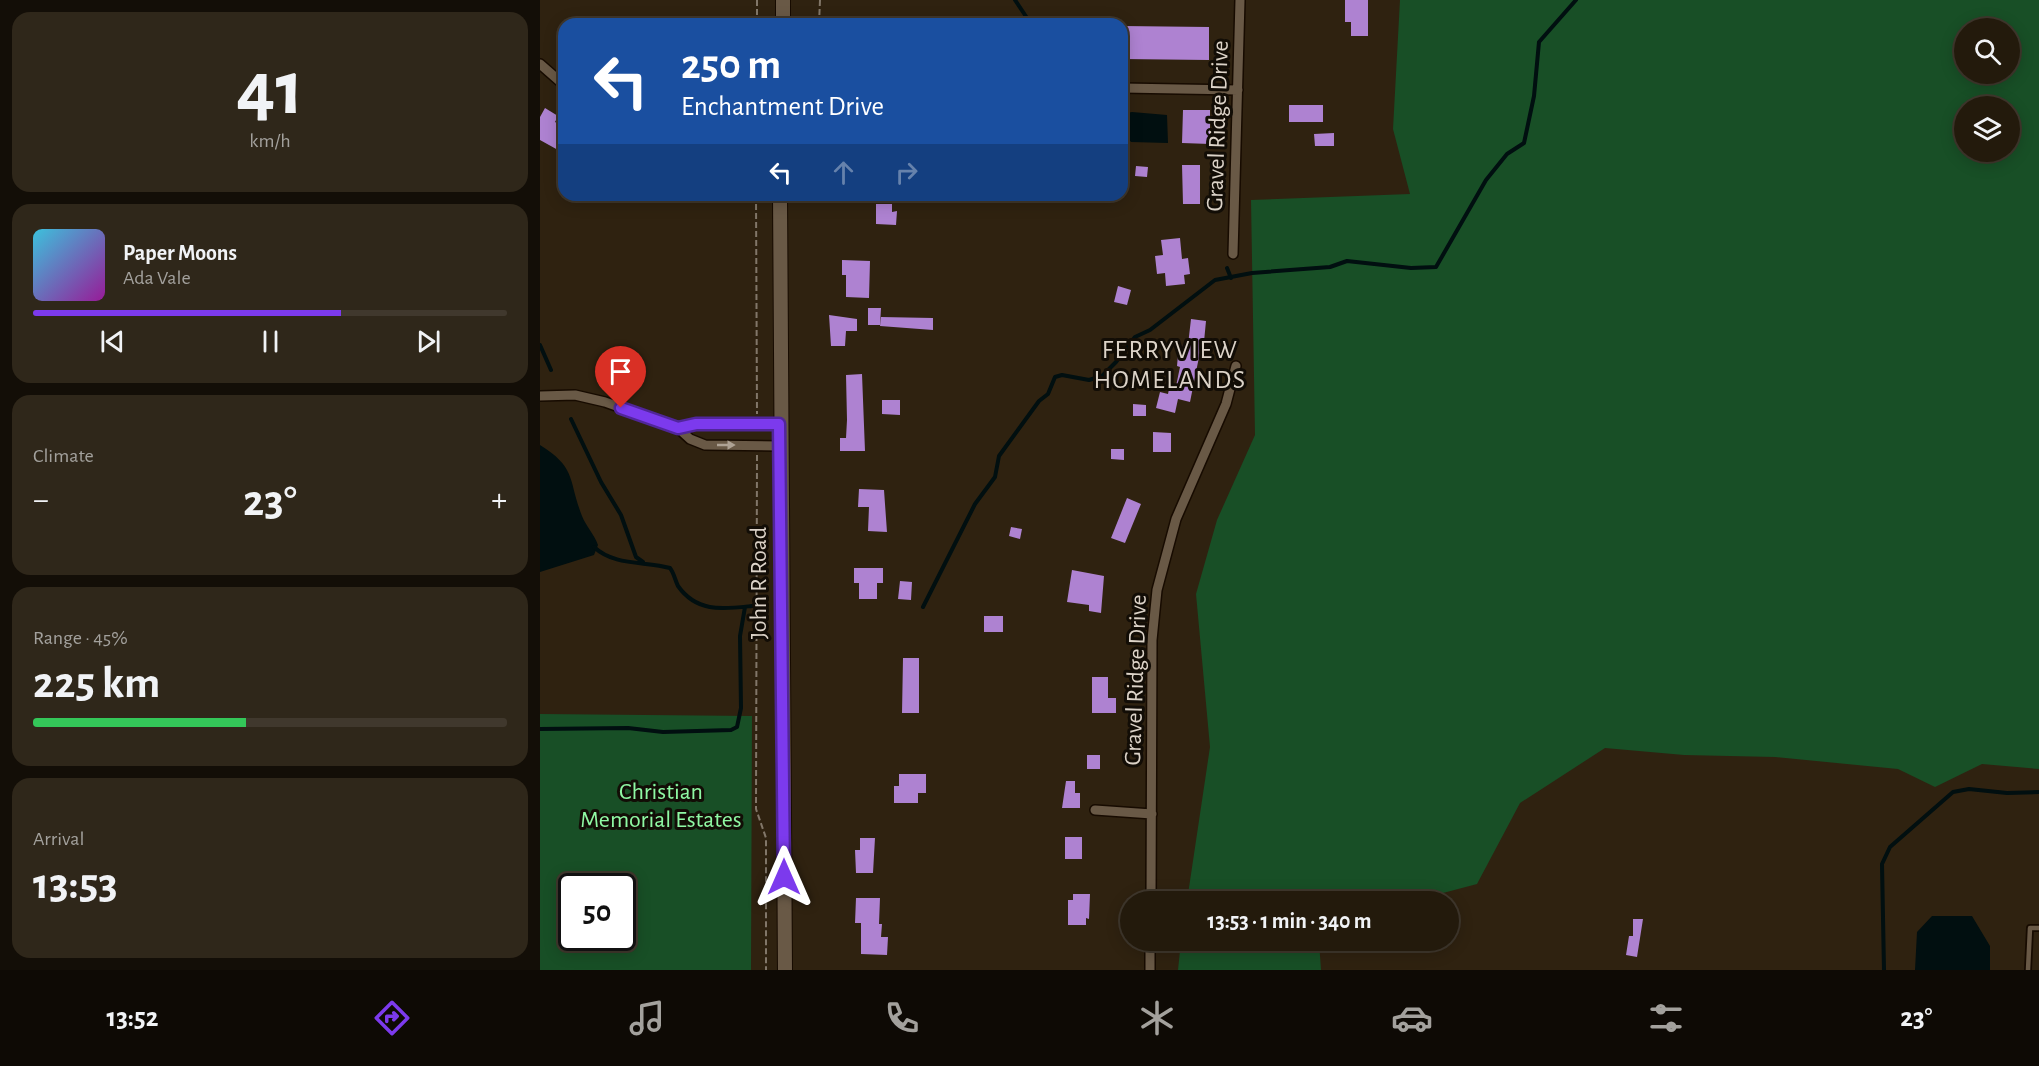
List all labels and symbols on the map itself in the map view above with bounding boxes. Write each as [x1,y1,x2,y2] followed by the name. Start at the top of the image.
[1203,40,1233,212] street label: Gravel Ridge Drive
[1093,337,1247,393] district label: FERRYVIEW HOMELANDS
[595,346,646,408] pin
[717,440,736,450] one-way arrow
[747,527,771,639] street label: John R Road
[1121,594,1151,766] street label: Gravel Ridge Drive
[580,780,742,832] park label: Christian Memorial Estates
[752,845,816,909] position arrow
[558,873,636,951] speed limit sign: 50

